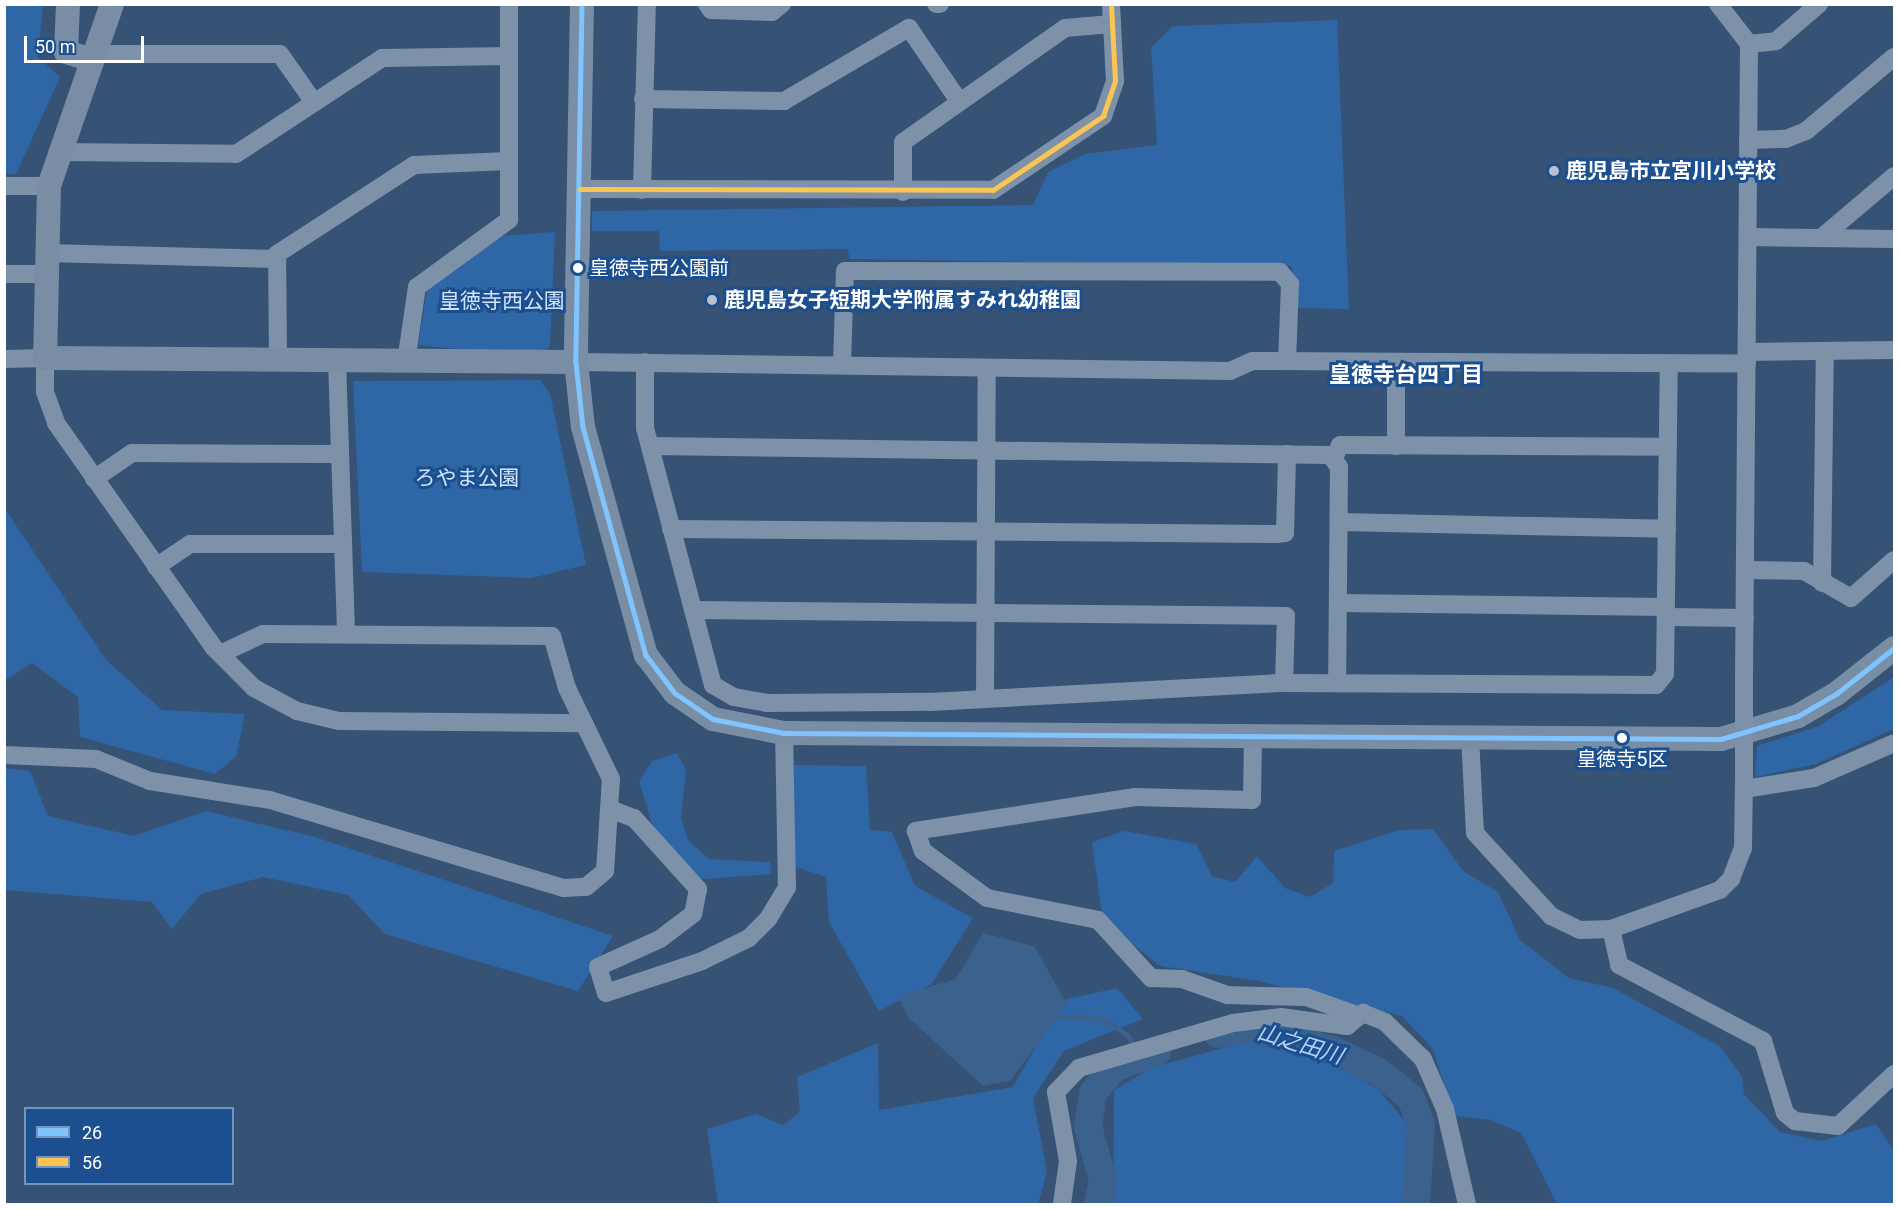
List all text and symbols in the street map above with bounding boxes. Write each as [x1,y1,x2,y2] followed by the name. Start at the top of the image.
[27,24,147,62] scale bar
[35,36,75,57] text: 50 m
[1566,158,1776,184] place label: 鹿児島市立宮川小学校
[1547,164,1561,178] marker: 鹿児島市立宮川小学校
[589,256,729,280] place label: 皇徳寺西公園前
[572,262,584,274] marker: 皇徳寺西公園前
[724,287,1081,313] place label: 鹿児島女子短期大学附属すみれ幼稚園
[439,288,565,314] park label: 皇徳寺西公園
[705,293,719,307] marker: 鹿児島女子短期大学附属すみれ幼稚園
[1329,362,1483,388] district label: 皇徳寺台四丁目
[415,465,519,491] park label: ろやま公園
[1616,732,1628,744] marker: 皇徳寺5区
[1576,747,1668,771] place label: 皇徳寺5区
[1254,1019,1346,1069] water label: 山之田川
[24,1107,234,1185] legend
[82,1122,102,1143] text: 26
[82,1152,102,1173] text: 56

